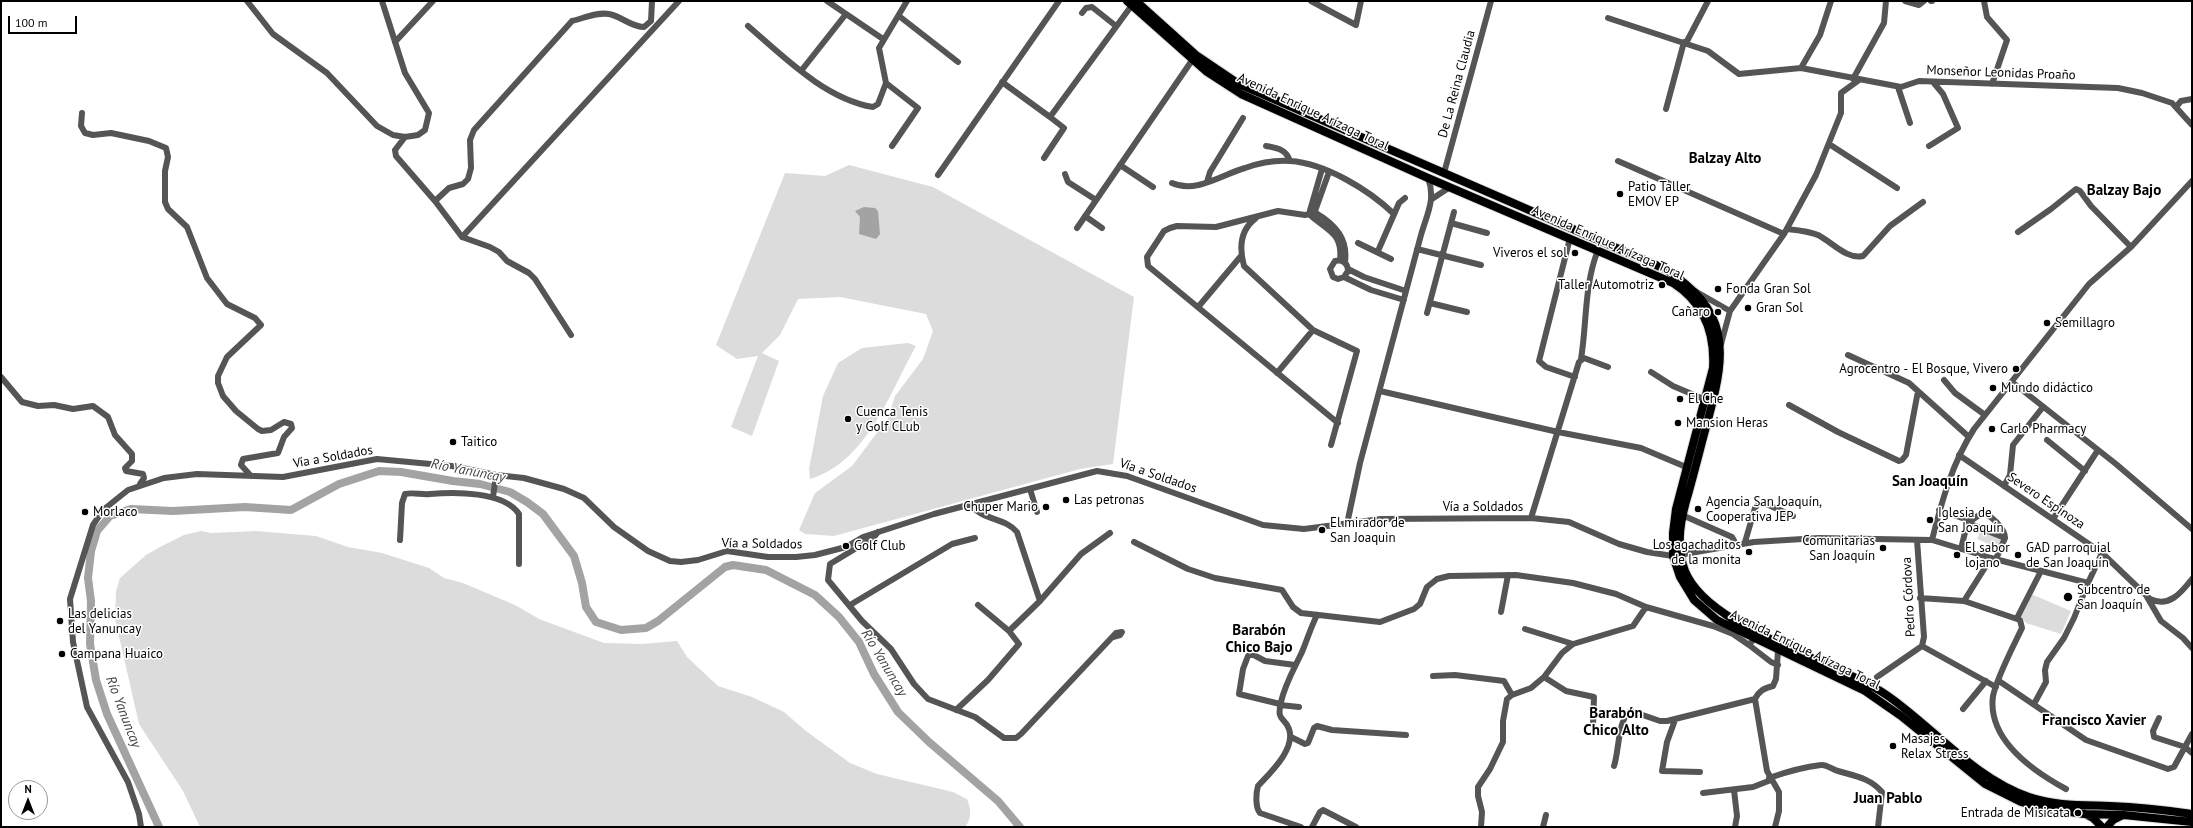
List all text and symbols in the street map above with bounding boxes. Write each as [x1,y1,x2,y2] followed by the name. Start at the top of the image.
[10,8,79,34] scale bar
[15,15,48,30] text: 100 m
[1435,28,1479,140] street label: De La Reina Claudia
[1926,63,2076,83] street label: Monseñor Leonidas Proaño
[1235,70,1391,154] street label: Avenida Enrique Arízaga Toral
[1689,150,1761,168] district label: Balzay Alto
[1628,179,1691,210] place label: Patio Taller EMOV EP
[2087,182,2161,200] district label: Balzay Bajo
[1615,189,1625,199] marker: Patio Taller EMOV EP
[1529,202,1687,284] street label: Avenida Enrique Arízaga Toral
[1493,245,1567,261] place label: Viveros el sol
[1570,248,1580,258] marker: Viveros el sol
[1558,277,1654,293] place label: Taller Automotriz
[1657,280,1667,290] marker: Taller Automotriz
[1726,281,1811,297] place label: Fonda Gran Sol
[1713,284,1723,294] marker: Fonda Gran Sol
[1756,300,1803,316] place label: Gran Sol
[1743,303,1753,313] marker: Gran Sol
[1671,304,1710,320] place label: Cañaro
[1713,307,1723,317] marker: Cañaro
[2055,315,2115,331] place label: Semillagro
[2042,318,2052,328] marker: Semillagro
[1839,361,2008,377] place label: Agrocentro - El Bosque, Vivero
[2011,364,2021,374] marker: Agrocentro - El Bosque, Vivero
[2001,380,2093,396] place label: Mundo didáctico
[1988,383,1998,393] marker: Mundo didáctico
[1688,391,1723,407] place label: El Che
[1675,394,1685,404] marker: El Che
[856,404,928,435] place label: Cuenca Tenis y Golf CLub
[843,414,853,424] marker: Cuenca Tenis y Golf CLub
[1686,415,1768,431] place label: Mansion Heras
[1673,418,1683,428] marker: Mansion Heras
[2000,421,2086,437] place label: Carlo Pharmacy
[1987,424,1997,434] marker: Carlo Pharmacy
[461,434,497,450] place label: Taitico
[448,437,458,447] marker: Taitico
[292,442,374,472] street label: Vía a Soldados
[1117,455,1199,497] street label: Vía a Soldados
[429,456,507,486] water label: Río Yanuncay
[2004,469,2088,533] street label: Severo Espinoza
[1892,473,1968,491] district label: San Joaquín
[1074,492,1144,508] place label: Las petronas
[1706,494,1822,525] place label: Agencia San Joaquín, Cooperativa JEP
[1061,495,1071,505] marker: Las petronas
[963,499,1038,515] place label: Chuper Mario
[1443,499,1523,515] street label: Vía a Soldados
[1041,502,1051,512] marker: Chuper Mario
[93,504,137,520] place label: Morlaco
[1693,504,1703,514] marker: Agencia San Joaquín, Cooperativa JEP
[1938,505,2004,536] place label: Iglesia de San Joaquín
[80,507,90,517] marker: Morlaco
[1330,515,1405,546] place label: El mirador de San Joaquin
[1925,515,1935,525] marker: Iglesia de San Joaquín
[1317,525,1327,535] marker: El mirador de San Joaquin
[1802,533,1875,564] place label: Comunitarias San Joaquín
[722,535,802,553] street label: Vía a Soldados
[1653,537,1741,568] place label: Los agachaditos de la monita
[854,538,906,554] place label: Golf Club
[1965,540,2010,571] place label: El sabor lojano
[2026,540,2111,571] place label: GAD parroquial de San Joaquín
[841,541,851,551] marker: Golf Club
[1878,543,1888,553] marker: Comunitarias San Joaquín
[1744,547,1754,557] marker: Los agachaditos de la monita
[1952,550,1962,560] marker: El sabor lojano
[2013,550,2023,560] marker: GAD parroquial de San Joaquín
[1899,557,1919,637] street label: Pedro Córdova
[2077,582,2150,613] place label: Subcentro de San Joaquín
[2062,591,2074,603] marker: Subcentro de San Joaquín
[68,606,141,637] place label: Las delicias del Yanuncay
[1727,607,1883,693] street label: Avenida Enrique Arízaga Toral
[55,616,65,626] marker: Las delicias del Yanuncay
[1225,622,1293,657] district label: Barabón Chico Bajo
[857,626,911,700] water label: Río Yanuncay
[70,646,163,662] place label: Campana Huaico
[57,649,67,659] marker: Campana Huaico
[102,674,144,750] water label: Río Yanuncay
[1583,705,1649,740] district label: Barabón Chico Alto
[2042,712,2146,730] district label: Francisco Xavier
[1901,731,1968,762] place label: Masajes Relax Stress
[1888,741,1898,751] marker: Masajes Relax Stress
[8,780,48,820] north arrow
[24,782,32,796] text: N
[1854,790,1922,808] district label: Juan Pablo
[1961,805,2070,821] place label: Entrada de Misicata
[2073,808,2083,818] marker: Entrada de Misicata

